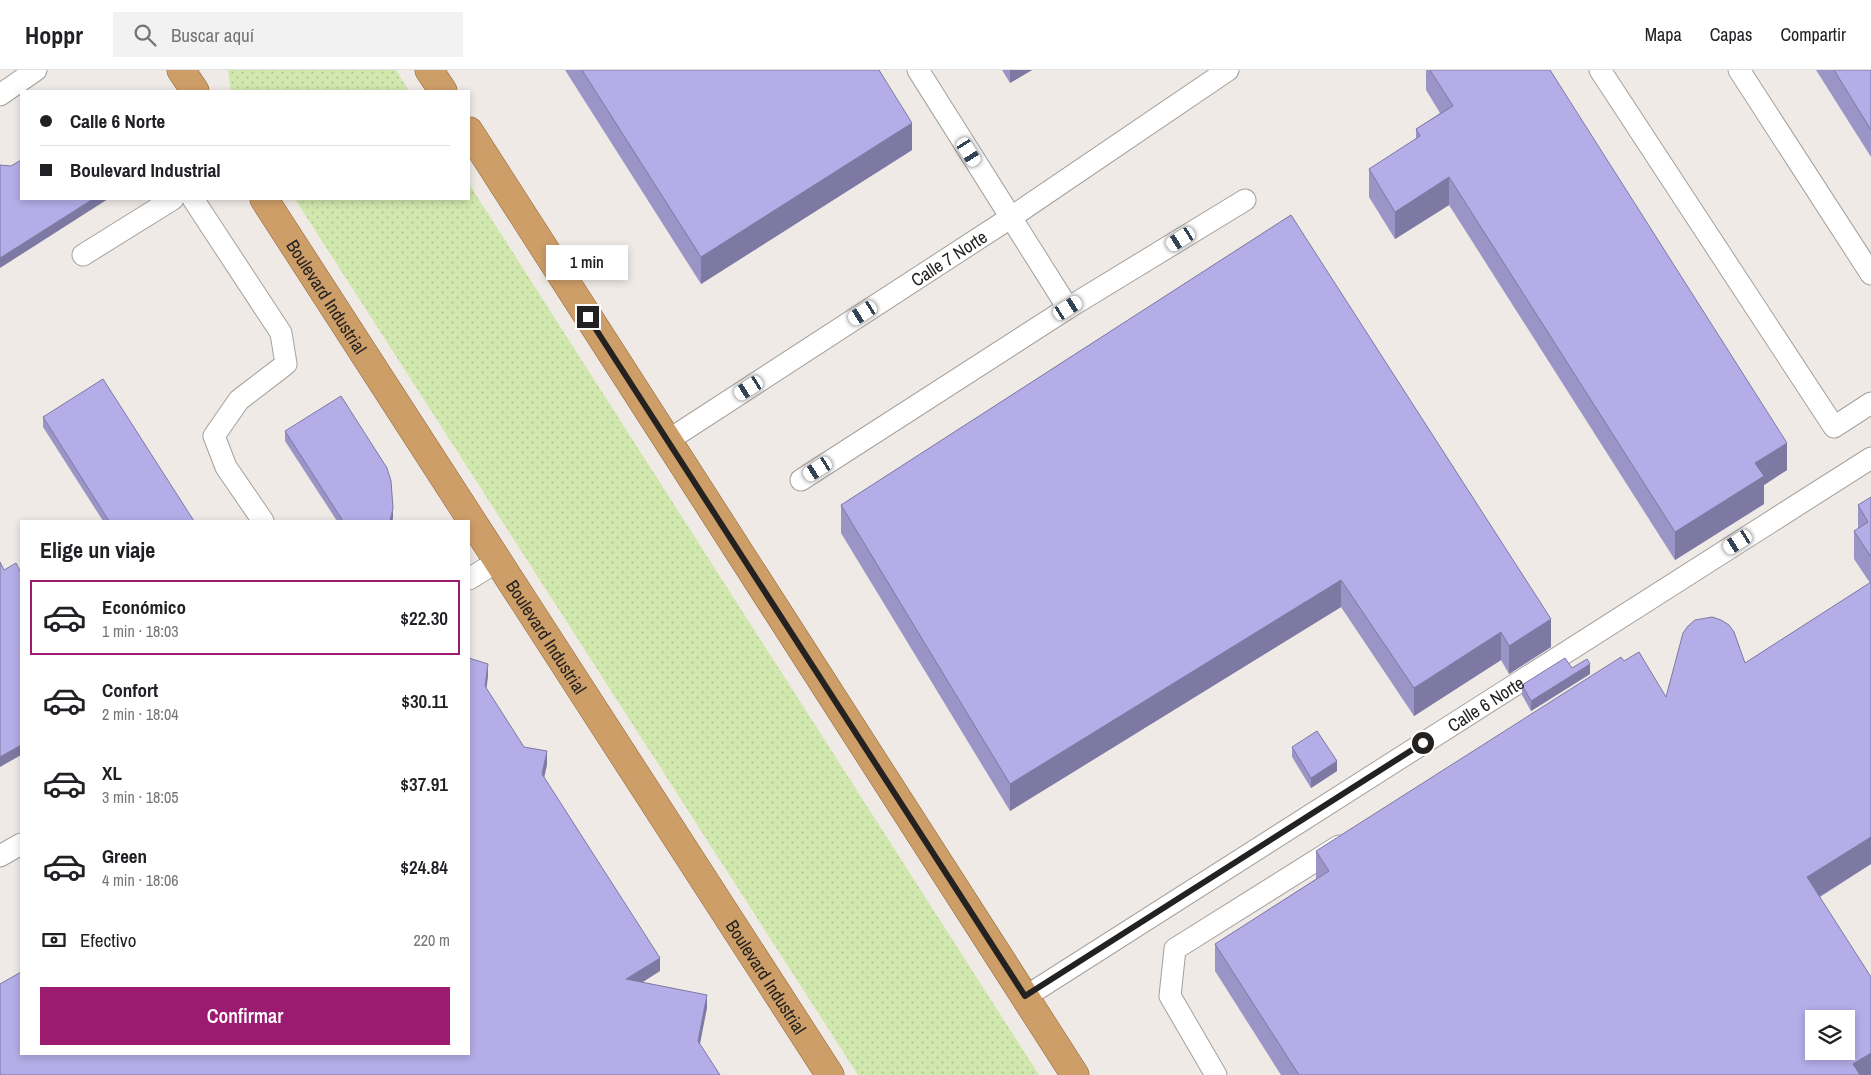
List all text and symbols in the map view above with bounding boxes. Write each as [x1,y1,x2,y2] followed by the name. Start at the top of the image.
[113,12,463,57] search box
[25,19,83,51] text: Hoppr
[131,21,159,49] icon: search
[171,22,254,48] text: Buscar aquí
[1645,22,1682,47] text: Mapa
[1710,22,1752,47] text: Capas
[1780,22,1846,47] text: Compartir
[70,108,165,134] text: Calle 6 Norte
[954,135,983,169] car
[70,157,221,183] text: Boulevard Industrial
[906,224,992,292] street label: Calle 7 Norte
[1164,225,1197,253] car
[281,234,373,358] street label: Boulevard Industrial
[547,244,629,280] callout: 1 min
[570,251,604,273] text: 1 min
[1051,294,1084,322] car
[846,299,879,327] car
[577,306,599,328] route end
[732,374,765,402] car
[801,455,834,483] car
[1721,528,1754,556] car
[40,535,155,565] text: Elige un viaje
[501,575,593,699] street label: Boulevard Industrial
[102,594,186,620] text: Económico
[42,595,87,640] icon: car
[400,605,448,631] text: $22.30
[102,620,179,642] text: 1 min · 18:03
[1442,670,1529,737] street label: Calle 6 Norte
[102,677,158,703] text: Confort
[42,678,87,723] icon: car
[401,688,448,714] text: $30.11
[102,703,179,725] text: 2 min · 18:04
[1412,732,1434,754] route start
[102,760,122,786] text: XL
[42,761,87,806] icon: car
[400,771,448,797] text: $37.91
[102,786,179,808] text: 3 min · 18:05
[102,843,147,869] text: Green
[42,844,87,889] icon: car
[400,854,448,880] text: $24.84
[102,869,179,891] text: 4 min · 18:06
[720,915,813,1039] street label: Boulevard Industrial
[40,926,68,954] icon: cash
[80,927,136,953] text: Efectivo
[414,929,450,951] text: 220 m
[40,987,450,1045] button: Confirmar
[1805,1010,1855,1060] map controls
[1805,1010,1855,1060] button: layers

